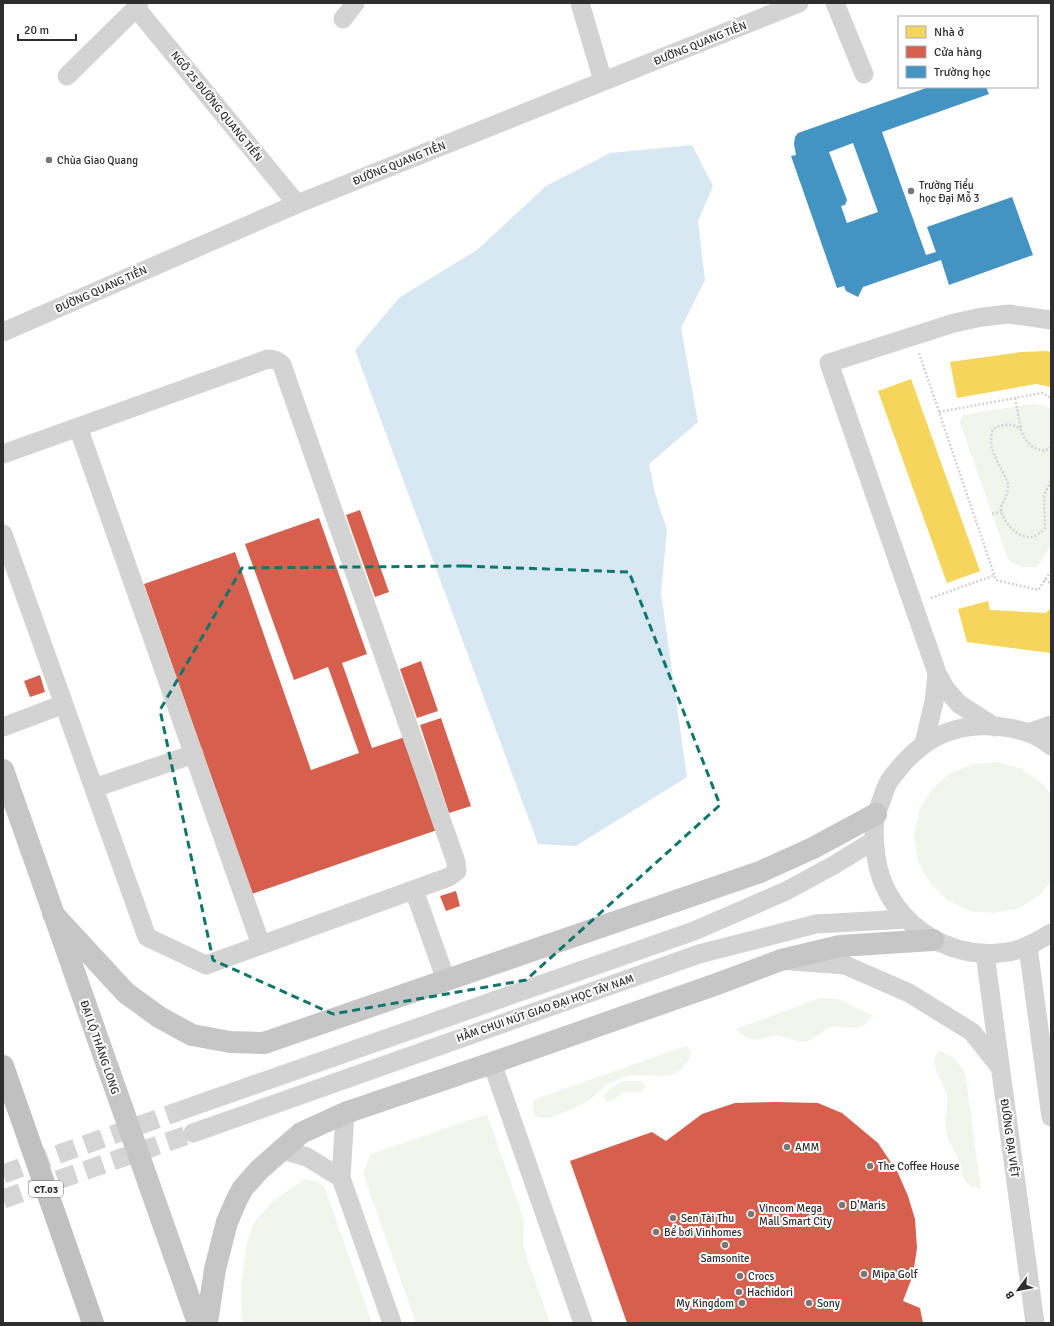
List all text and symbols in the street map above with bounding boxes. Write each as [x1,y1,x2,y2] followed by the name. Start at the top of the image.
[18,16,76,42] scale bar
[651,16,749,68] street label: ĐƯỜNG QUANG TIẾN
[898,16,1038,88] legend
[24,23,49,38] text: 20 m
[934,25,964,40] text: Nhà ở
[934,45,982,60] text: Cửa hàng
[168,47,267,164] street label: NGÕ 25 ĐƯỜNG QUANG TIẾN
[934,65,991,80] text: Trường học
[350,136,448,188] street label: ĐƯỜNG QUANG TIẾN
[57,154,138,167] place label: Chùa Giao Quang
[44,155,54,165] marker: Chùa Giao Quang
[919,178,980,205] place label: Trường Tiểu học Đại Mỗ 3
[906,186,916,196] marker: Trường Tiểu học Đại Mỗ 3
[52,261,149,316] street label: ĐƯỜNG QUANG TIẾN
[454,969,636,1045] street label: HẦM CHUI NÚT GIAO ĐẠI HỌC TÂY NAM
[77,998,123,1096] street label: ĐẠI LỘ THĂNG LONG
[998,1098,1023,1179] street label: ĐƯỜNG ĐẠI VIỆT
[795,1141,820,1154] place label: AMM
[782,1142,792,1152] marker: AMM
[878,1160,959,1173] place label: The Coffee House
[865,1161,875,1171] marker: The Coffee House
[29,1181,63,1197] road number: CT.03
[850,1199,886,1212] place label: D'Maris
[837,1200,847,1210] marker: D'Maris
[759,1202,833,1228] place label: Vincom Mega Mall Smart City
[746,1209,756,1219] marker: Vincom Mega Mall Smart City
[681,1212,734,1225] place label: Sen Tài Thu
[668,1213,678,1223] marker: Sen Tài Thu
[664,1225,742,1239] place label: Bể bơi Vinhomes
[651,1227,661,1237] marker: Bể bơi Vinhomes
[720,1240,730,1250] marker: Samsonite
[700,1252,750,1265] place label: Samsonite
[872,1268,919,1281] place label: Mipa Golf
[859,1269,869,1279] marker: Mipa Golf
[748,1270,774,1283] place label: Crocs
[998,1270,1038,1310] north arrow
[735,1271,745,1281] marker: Crocs
[747,1286,793,1299] place label: Hachidori
[734,1287,744,1297] marker: Hachidori
[1003,1289,1017,1301] text: B
[676,1297,734,1310] place label: My Kingdom
[817,1297,841,1310] place label: Sony
[737,1298,747,1308] marker: My Kingdom
[804,1298,814,1308] marker: Sony

